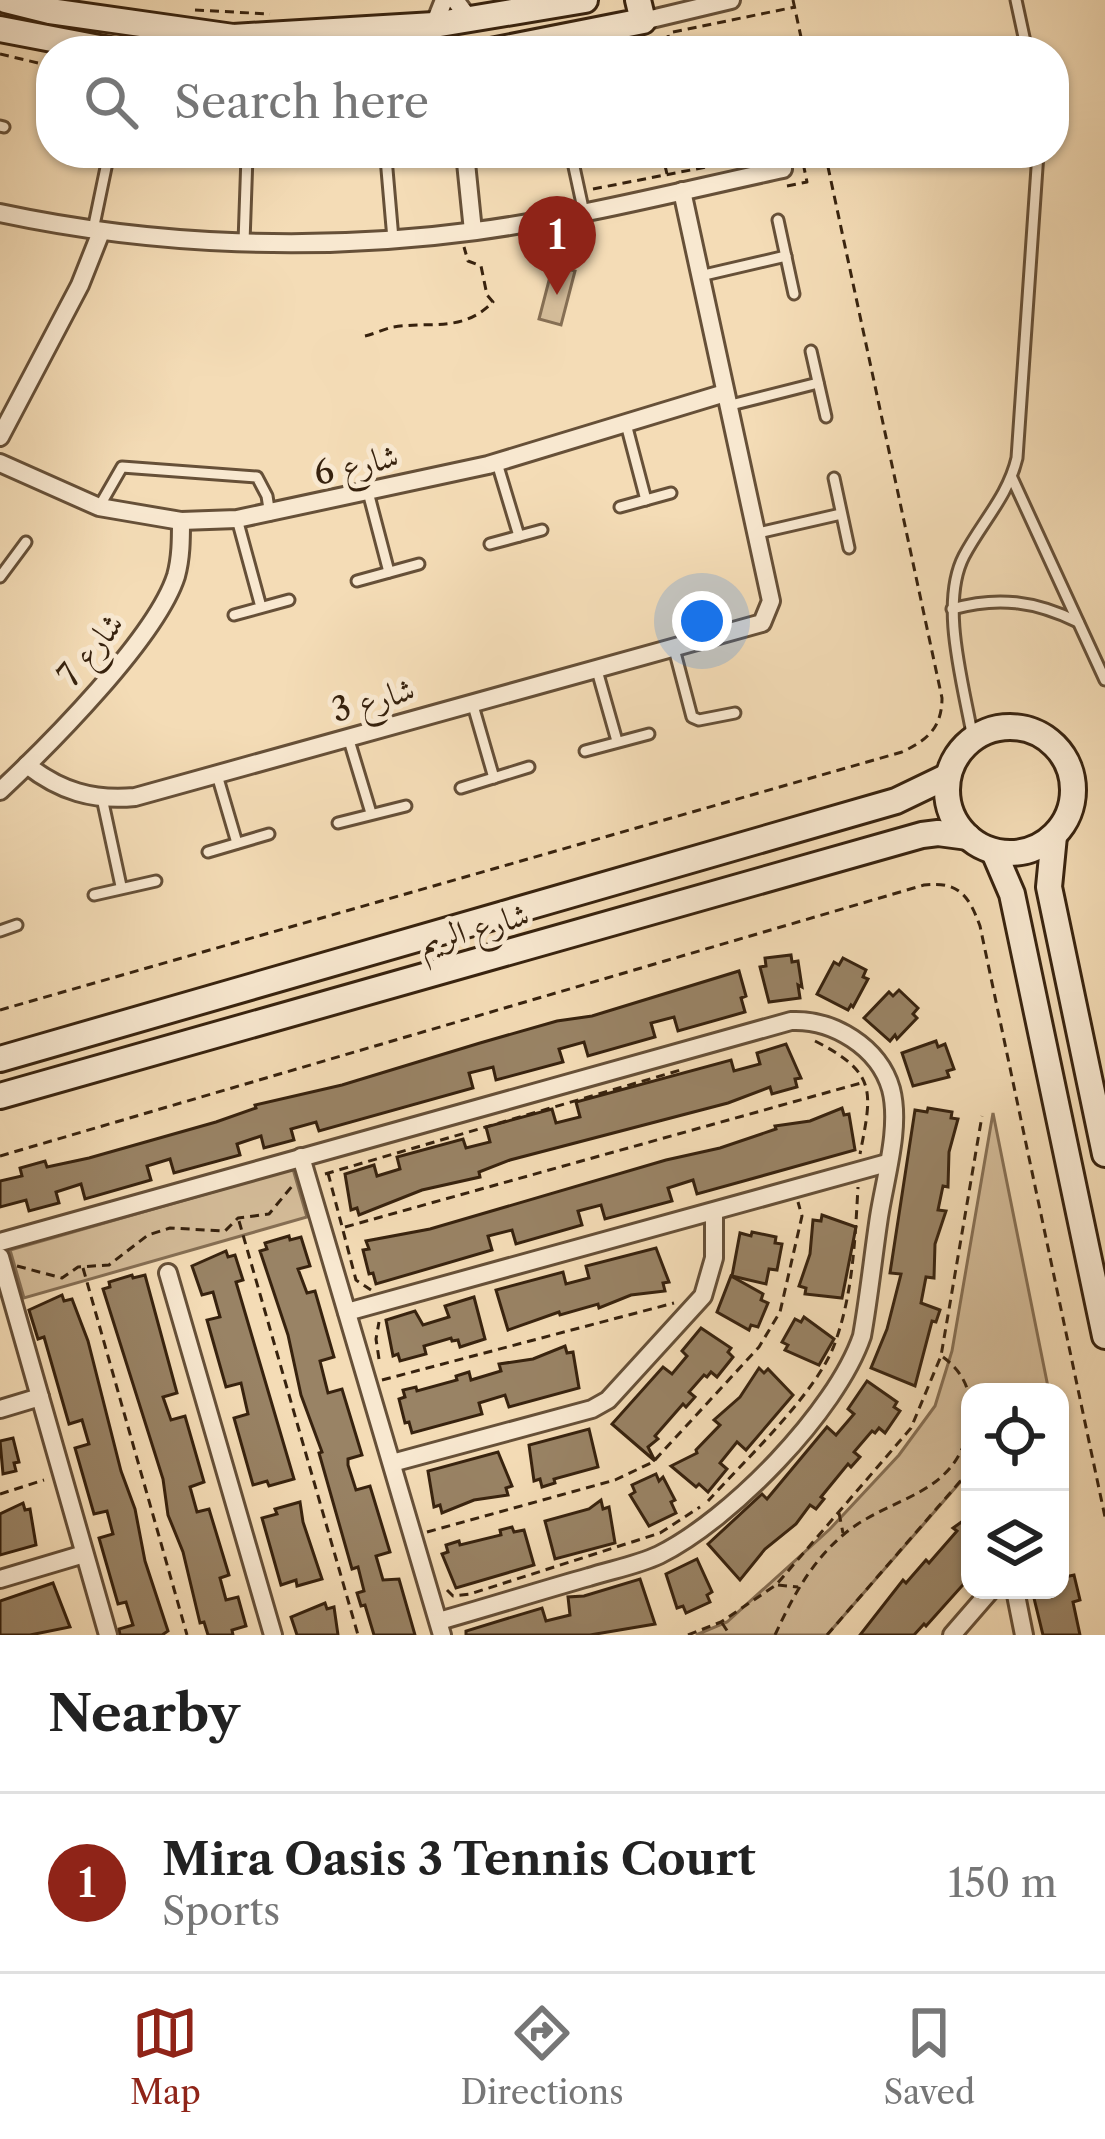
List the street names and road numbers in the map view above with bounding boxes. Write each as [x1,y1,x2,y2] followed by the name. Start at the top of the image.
[310,435,404,502] street label: شارع 6
[49,604,138,699] street label: شارع 7
[327,668,421,738] street label: شارع 3
[414,893,536,971] street label: شارع الريم

